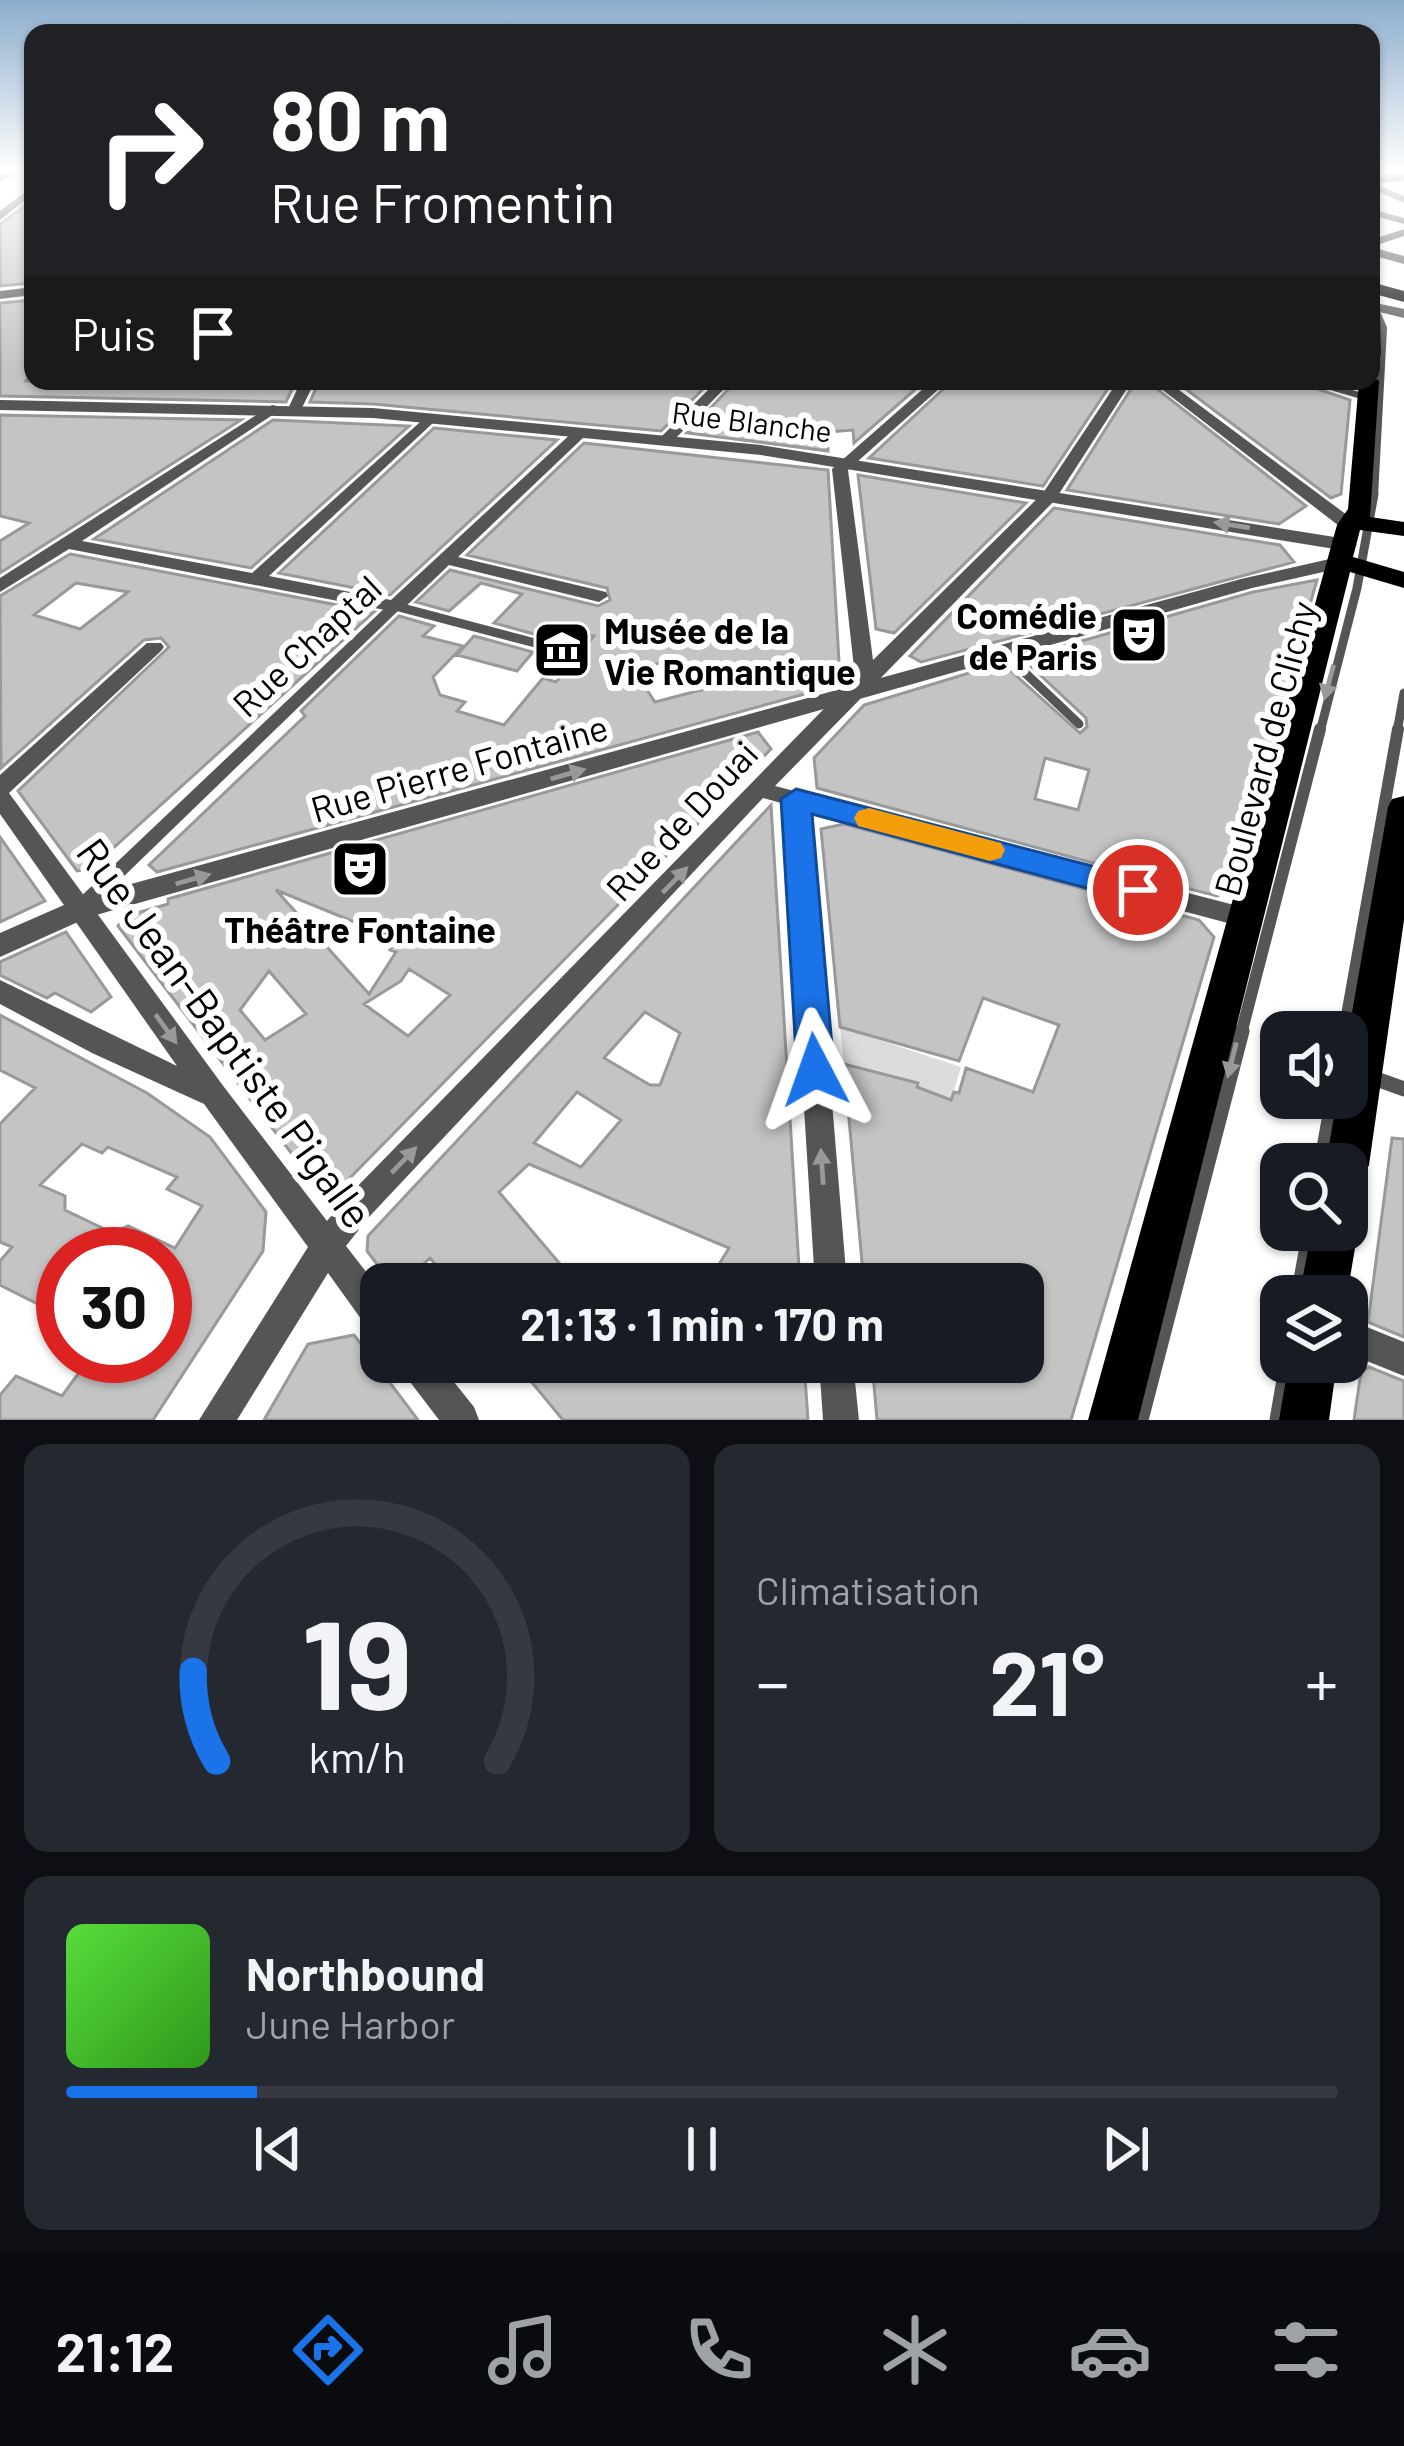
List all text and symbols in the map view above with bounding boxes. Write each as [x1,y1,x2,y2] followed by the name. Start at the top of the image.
[270,67,450,168] text: 80 m
[72,72,228,228] icon: right
[270,169,615,234] text: Rue Fromentin
[180,300,246,366] icon: arrive
[72,306,156,360] text: Puis
[670,393,834,449] street label: Rue Blanche
[1212,516,1250,534] one-way arrow
[223,565,389,725] street label: Rue Chaptal
[956,593,1097,677] place label: Comédie de Paris
[1204,596,1324,900] street label: Boulevard de Clichy
[1108,604,1170,666] theatre icon: Comédie de Paris
[604,608,856,692] place label: Musée de la Vie Romantique
[531,619,593,681] museum icon: Musée de la Vie Romantique
[1319,664,1338,701] one-way arrow
[306,704,612,830] street label: Rue Pierre Fontaine
[596,731,766,909] street label: Rue de Douai
[550,763,587,782] one-way arrow
[67,827,384,1237] street label: Rue Jean-Baptiste Pigalle
[329,838,391,900] theatre icon: Théâtre Fontaine
[1087,839,1189,941] pin
[1105,857,1171,923] icon: arrive
[661,865,689,894] one-way arrow
[175,869,212,887] one-way arrow
[224,907,496,950] place label: Théâtre Fontaine
[752,1007,878,1133] position arrow
[1260,1011,1368,1383] map controls
[1260,1011,1368,1119] button: sound
[153,1013,177,1045] one-way arrow
[1222,1042,1241,1079] one-way arrow
[1260,1143,1368,1251] button: search
[390,1146,418,1174] one-way arrow
[813,1148,832,1185] one-way arrow
[36,1227,192,1383] speed limit sign: 30
[1260,1275,1368,1383] button: layers
[520,1296,884,1350] text: 21:13 · 1 min · 170 m
[756,1566,980,1613] text: Climatisation
[302,1585,412,1735] text: 19
[989,1626,1105,1734] text: 21°
[756,1641,789,1720] text: −
[1305,1641,1338,1720] text: +
[308,1730,406,1782] text: km/h
[246,1946,485,2000] text: Northbound
[246,2000,455,2047] text: June Harbor
[245,2116,311,2182] icon: previous
[669,2116,735,2182] icon: pause
[1093,2116,1159,2182] icon: next
[286,2308,370,2392] icon: directions
[481,2308,565,2392] icon: music
[677,2308,761,2392] icon: phone
[873,2308,957,2392] icon: climate
[1068,2308,1152,2392] icon: car
[1264,2308,1348,2392] icon: filters
[56,2318,174,2383] text: 21:12

